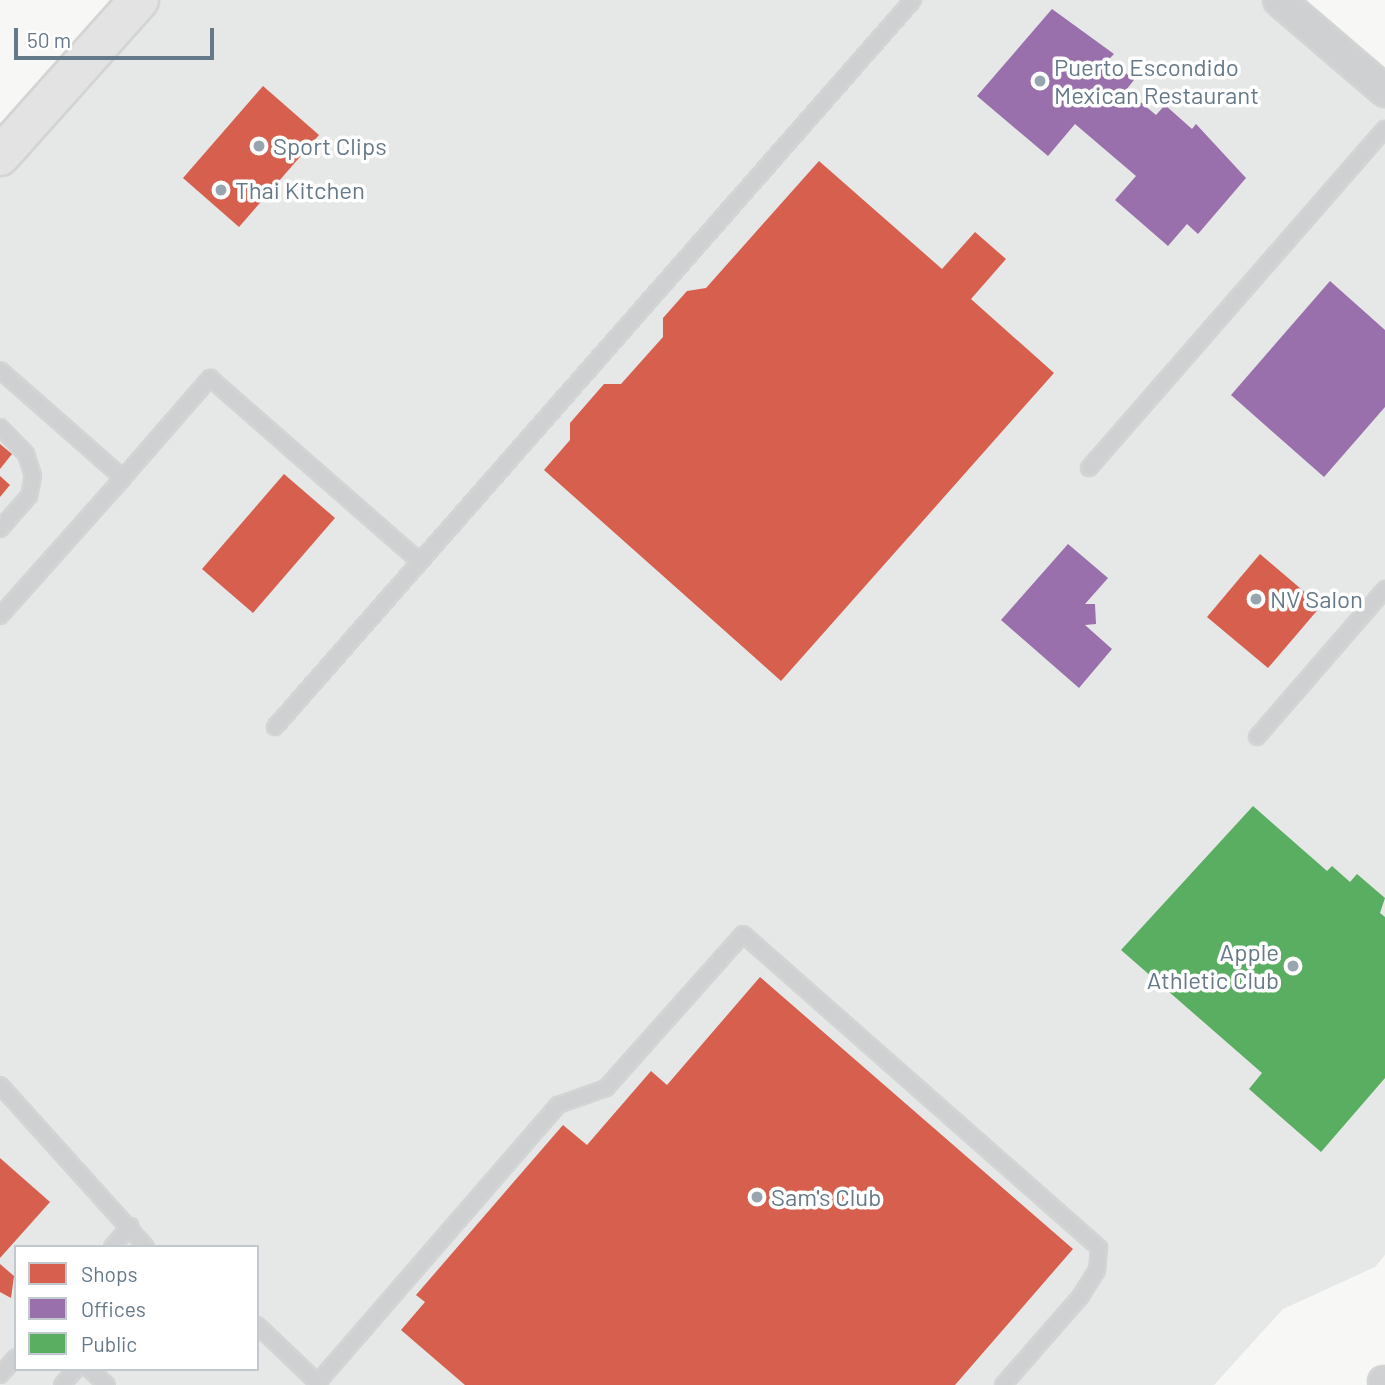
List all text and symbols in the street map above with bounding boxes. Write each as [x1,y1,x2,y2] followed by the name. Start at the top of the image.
[18,14,217,58] scale bar
[27,27,71,52] text: 50 m
[1054,53,1259,109] place label: Puerto Escondido Mexican Restaurant
[1032,73,1048,89] marker: Puerto Escondido Mexican Restaurant
[273,132,387,160] place label: Sport Clips
[251,138,267,154] marker: Sport Clips
[235,176,365,204] place label: Thai Kitchen
[213,182,229,198] marker: Thai Kitchen
[1270,585,1363,613] place label: NV Salon
[1248,591,1264,607] marker: NV Salon
[1147,938,1279,994] place label: Apple Athletic Club
[1285,958,1301,974] marker: Apple Athletic Club
[771,1183,881,1211] place label: Sam's Club
[749,1189,765,1205] marker: Sam's Club
[14,1245,259,1371] legend
[81,1261,138,1286] text: Shops
[81,1296,146,1321] text: Offices
[81,1331,137,1356] text: Public

